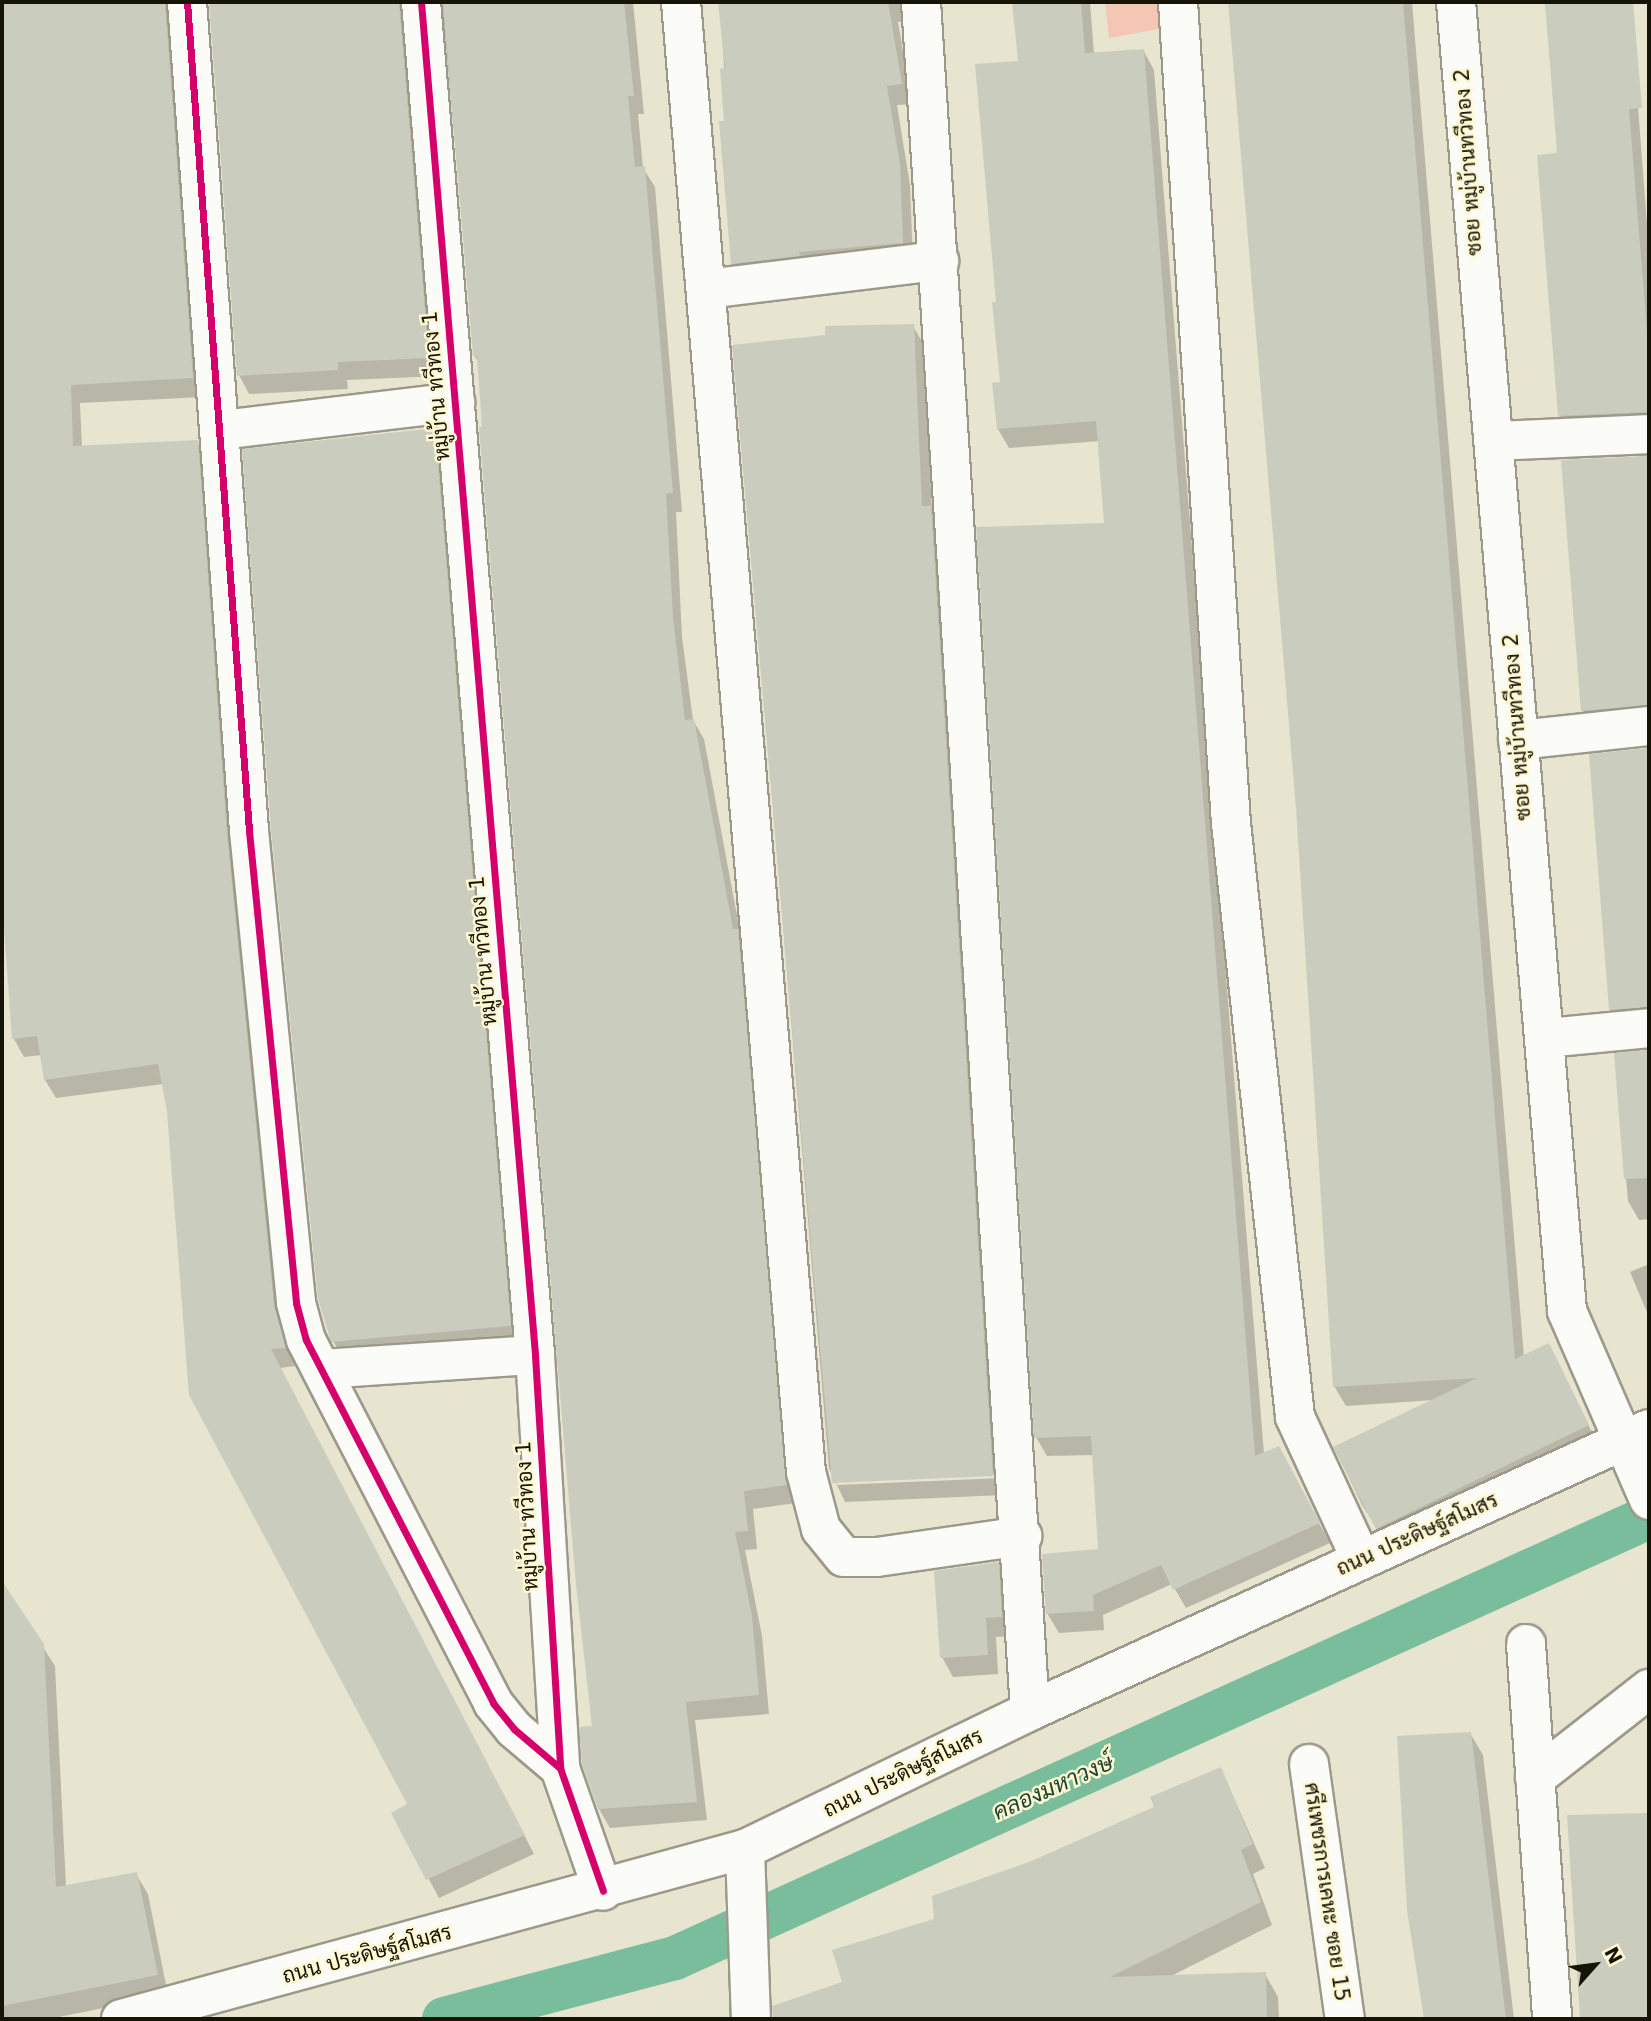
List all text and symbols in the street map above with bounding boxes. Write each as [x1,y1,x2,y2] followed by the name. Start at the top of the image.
[1449,68,1487,256] street label: ซอย หมู่บ้านทวีทอง 2
[417,310,455,462] street label: หมู่บ้าน ทวีทอง 1
[1498,633,1536,821] street label: ซอย หมู่บ้านทวีทอง 2
[464,875,502,1027] street label: หมู่บ้าน ทวีทอง 1
[510,1440,544,1592] street label: หมู่บ้าน ทวีทอง 1
[1332,1487,1502,1581] street label: ถนน ประดิษฐ์สโมสร
[819,1724,987,1822] street label: ถนน ประดิษฐ์สโมสร
[989,1748,1117,1826] water label: คลองมหาวงษ์
[1299,1781,1355,2003] street label: ศรีเพชรการเคหะ ซอย 15
[280,1919,454,1989] street label: ถนน ประดิษฐ์สโมสร
[1560,1930,1630,2000] north arrow
[1600,1943,1627,1967] text: N

